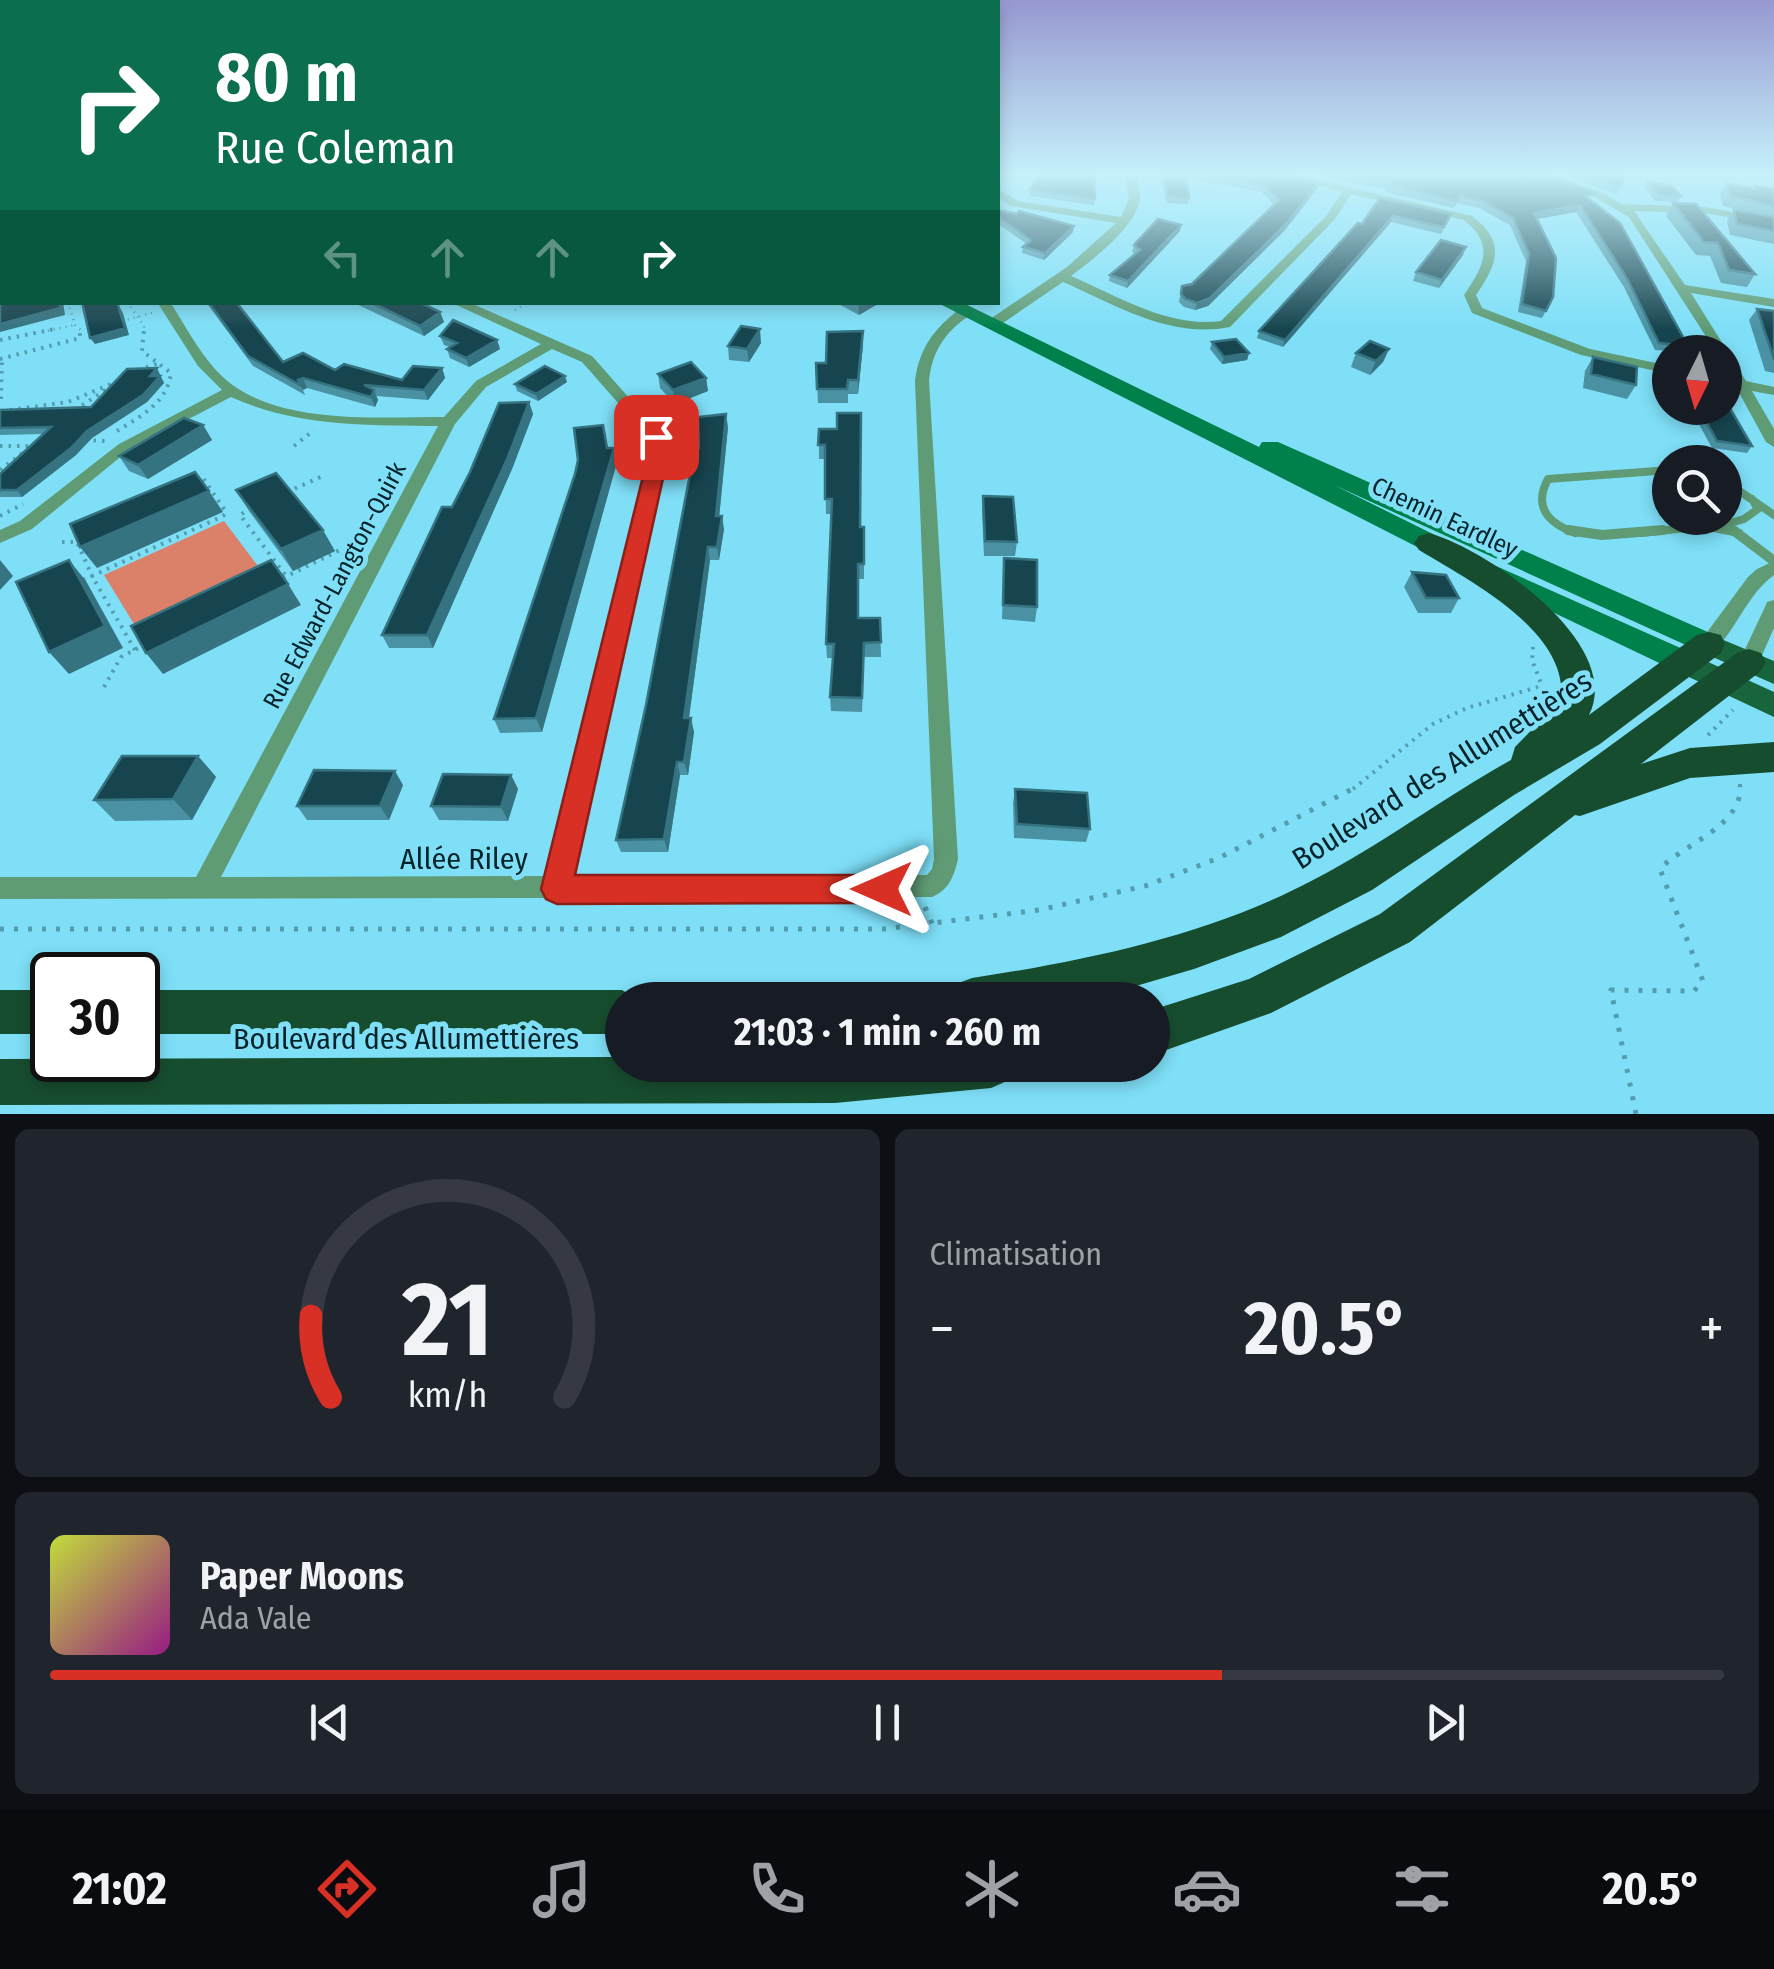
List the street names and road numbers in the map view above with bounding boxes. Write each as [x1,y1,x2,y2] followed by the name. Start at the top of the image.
[257,457,413,714] street label: Rue Edward-Langton-Quirk
[1367,471,1522,565] street label: Chemin Eardley
[1286,663,1598,877] street label: Boulevard des Allumettières
[400,841,529,877] street label: Allée Riley
[233,1021,579,1057] street label: Boulevard des Allumettières

